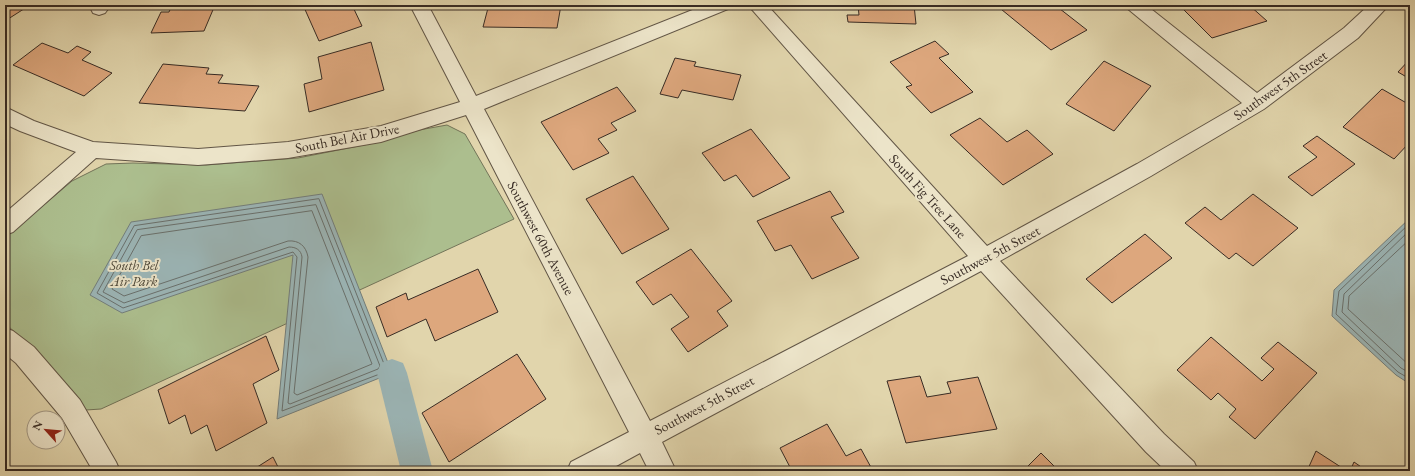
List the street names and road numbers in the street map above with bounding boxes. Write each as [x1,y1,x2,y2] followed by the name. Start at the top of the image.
[1230,46,1331,124] street label: Southwest 5th Street
[293,119,401,157] street label: South Bel Air Drive
[885,150,971,242] street label: South Fig Tree Lane
[503,178,579,299] street label: Southwest 60th Avenue
[937,221,1043,289] street label: Southwest 5th Street
[651,371,757,439] street label: Southwest 5th Street

